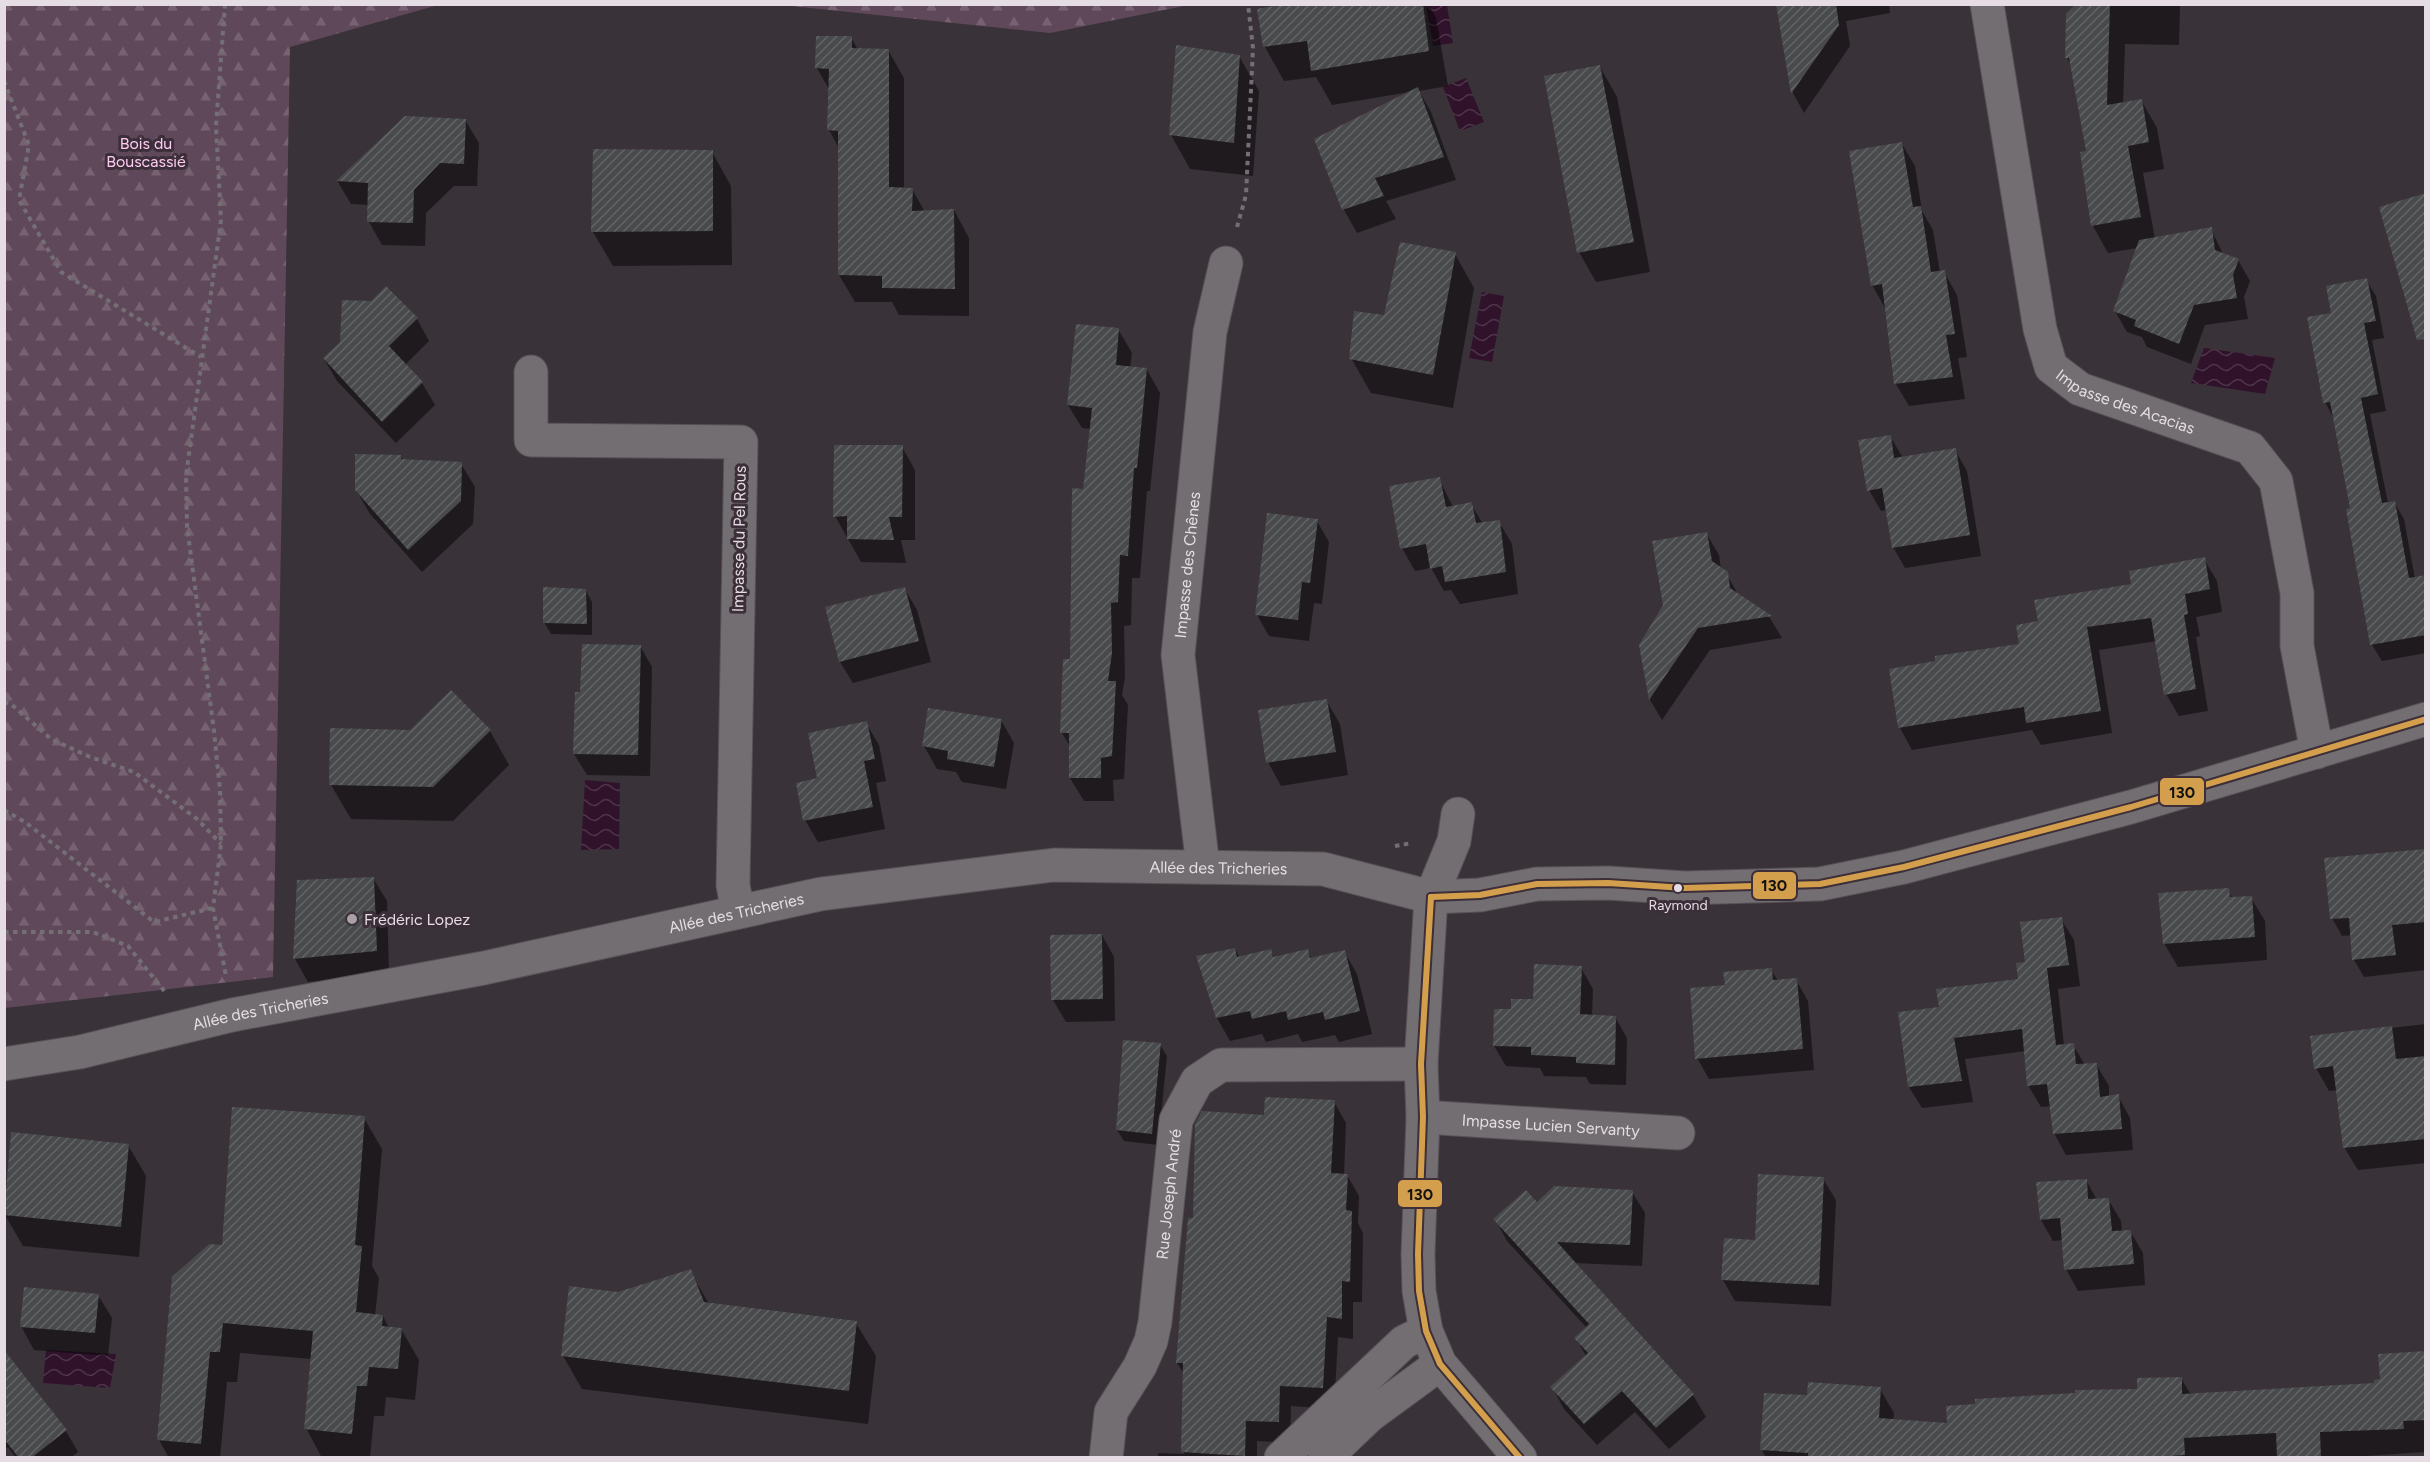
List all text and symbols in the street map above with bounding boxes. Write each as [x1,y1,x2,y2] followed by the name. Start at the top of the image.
[106,134,186,171] park label: Bois du Bouscassié
[2052,365,2197,438] street label: Impasse des Acacias
[728,466,750,612] street label: Impasse du Pel Rous
[1170,491,1204,639] street label: Impasse des Chênes
[2159,777,2205,806] line badge: 130
[2169,783,2195,802] text: 130
[1149,857,1288,878] street label: Allée des Tricheries
[1752,871,1797,900] line badge: 130
[1761,876,1787,895] text: 130
[1672,882,1684,894] marker: Raymond
[667,889,806,937] street label: Allée des Tricheries
[1648,897,1708,914] place label: Raymond
[364,910,470,929] place label: Frédéric Lopez
[345,912,359,926] marker: Frédéric Lopez
[191,988,330,1034] street label: Allée des Tricheries
[1461,1110,1641,1140] street label: Impasse Lucien Servanty
[1152,1128,1185,1260] street label: Rue Joseph André
[1397,1179,1443,1208] line badge: 130
[1407,1185,1433,1204] text: 130

